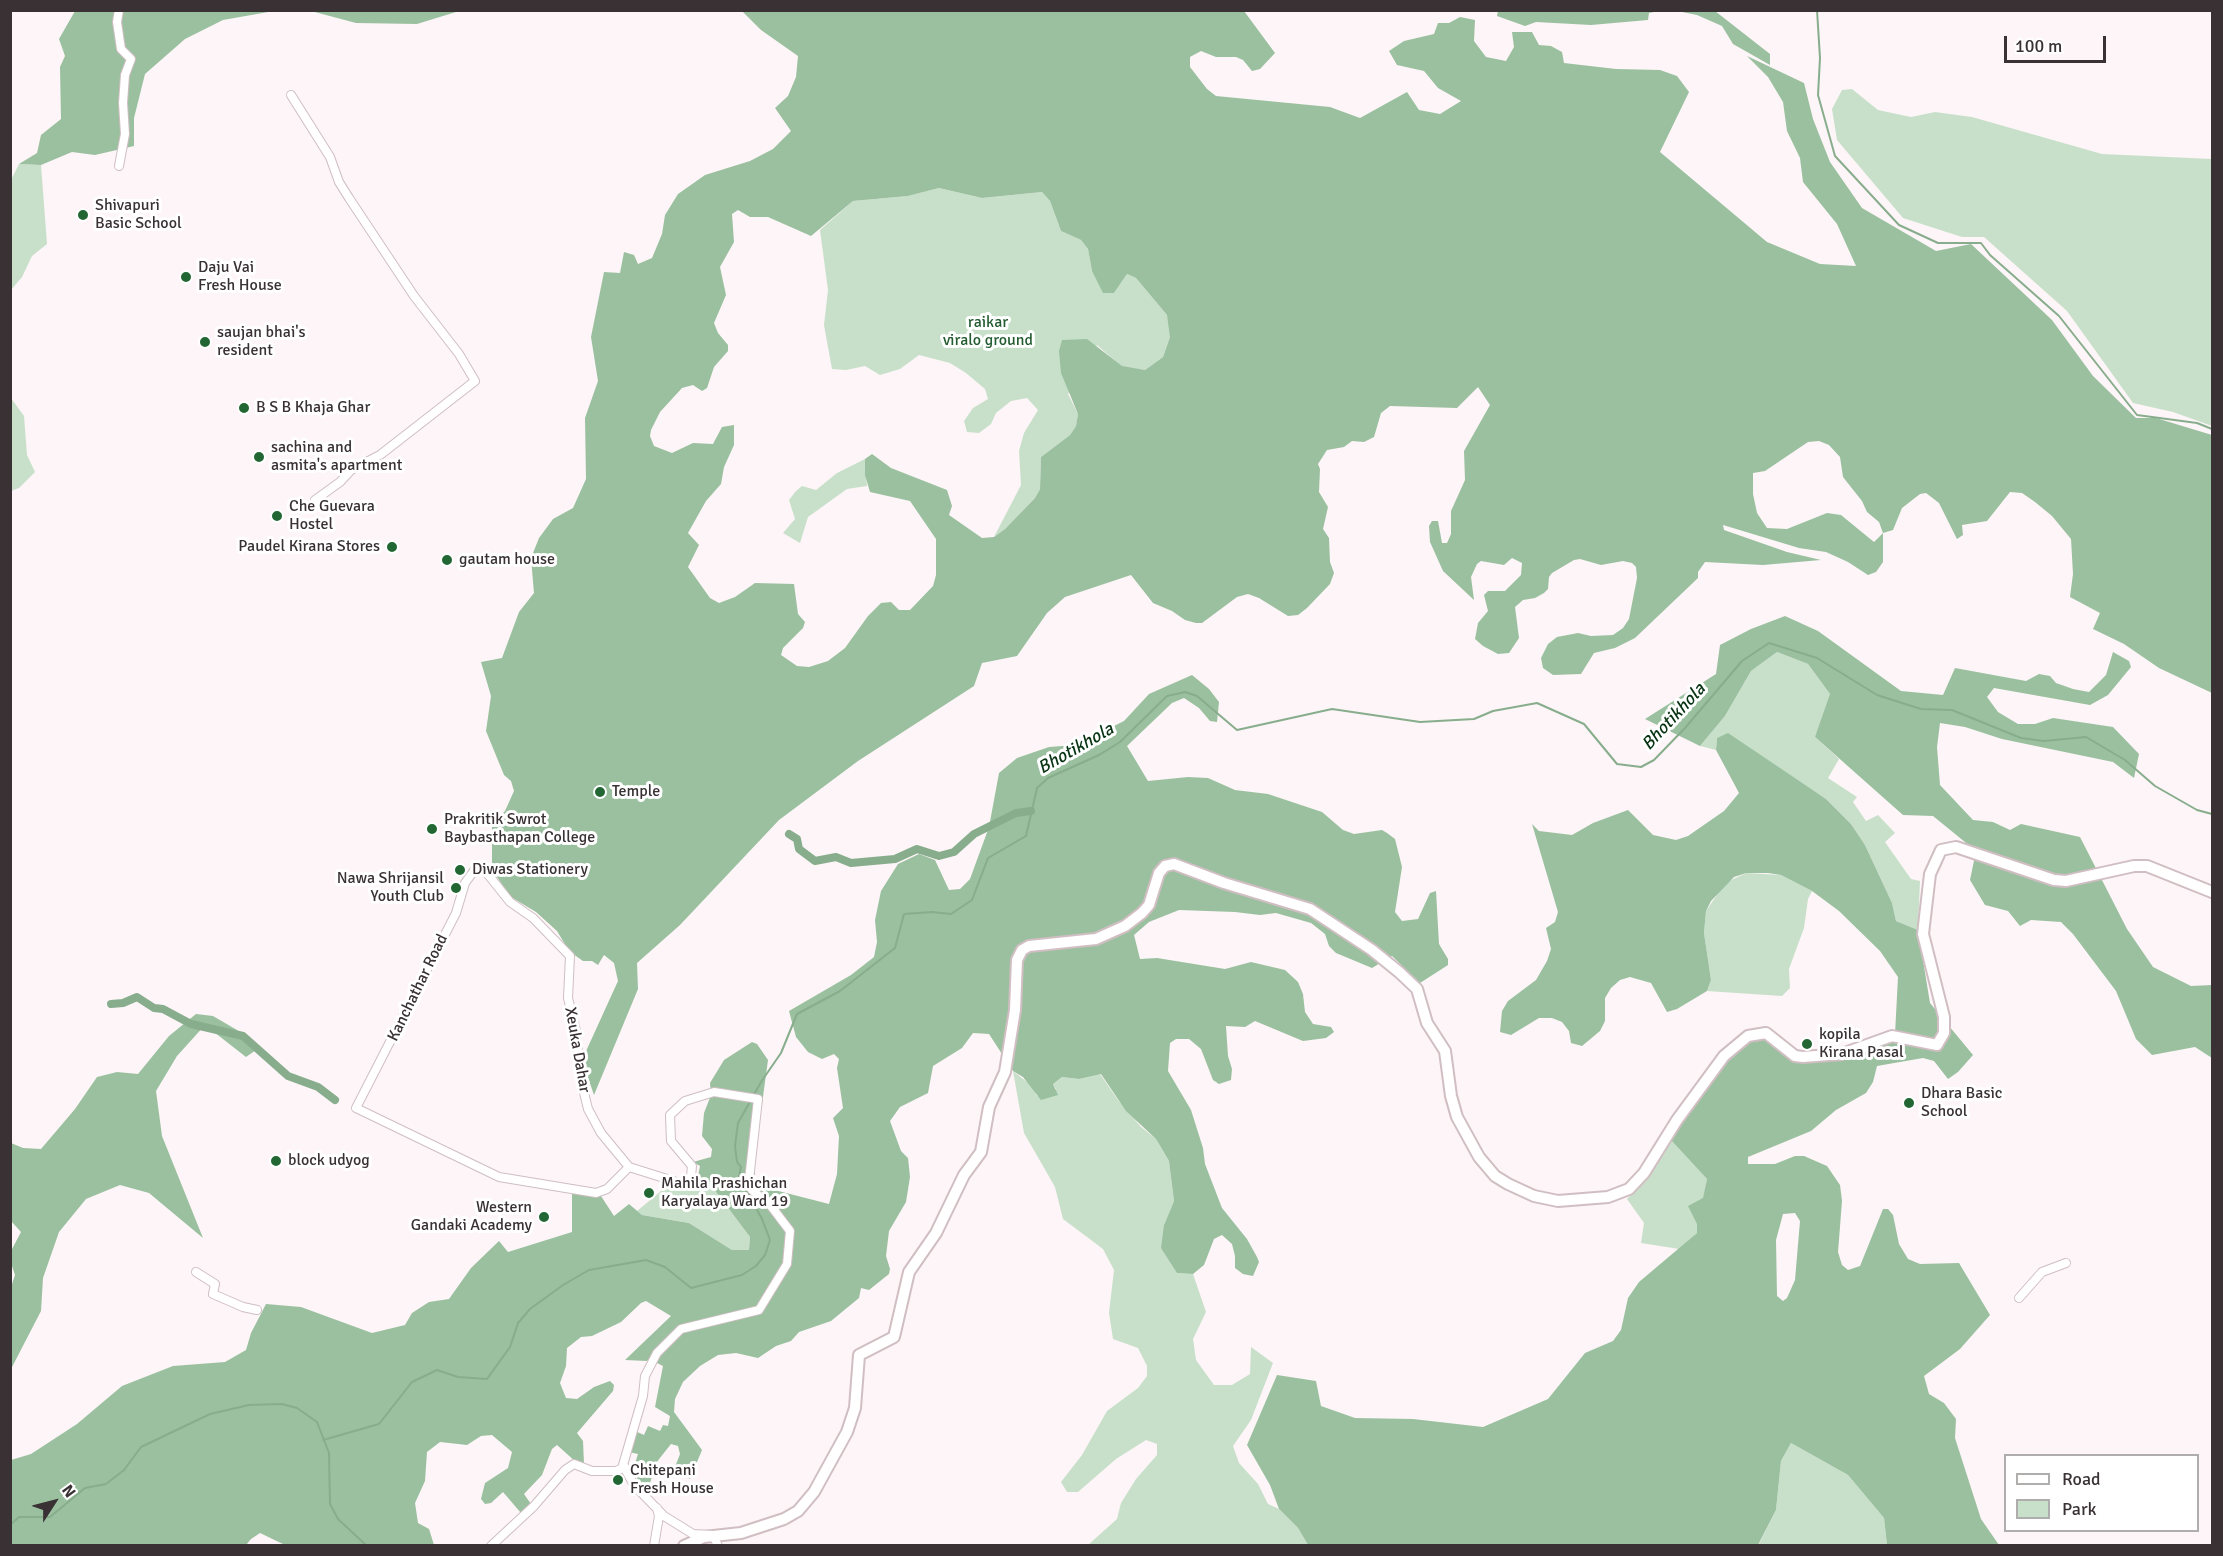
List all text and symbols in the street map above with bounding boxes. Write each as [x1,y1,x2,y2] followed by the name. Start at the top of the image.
[2007,24,2109,62] scale bar
[2015,35,2062,57] text: 100 m
[95,196,182,234] place label: Shivapuri Basic School
[76,208,90,222] marker: Shivapuri Basic School
[198,258,282,296] place label: Daju Vai Fresh House
[179,270,193,284] marker: Daju Vai Fresh House
[943,313,1033,351] park label: raikar viralo ground
[217,323,306,361] place label: saujan bhai's resident
[198,335,212,349] marker: saujan bhai's resident
[256,398,370,418] place label: B S B Khaja Ghar
[237,401,251,415] marker: B S B Khaja Ghar
[271,438,402,476] place label: sachina and asmita's apartment
[252,450,266,464] marker: sachina and asmita's apartment
[289,497,375,535] place label: Che Guevara Hostel
[270,509,284,523] marker: Che Guevara Hostel
[238,537,380,557] place label: Paudel Kirana Stores
[385,540,399,554] marker: Paudel Kirana Stores
[459,550,555,570] place label: gautam house
[440,553,454,567] marker: gautam house
[1638,679,1710,755] water label: Bhotikhola
[1034,719,1118,779] water label: Bhotikhola
[612,782,660,802] place label: Temple
[593,785,607,799] marker: Temple
[444,810,595,848] place label: Prakritik Swrot Baybasthapan College
[425,822,439,836] marker: Prakritik Swrot Baybasthapan College
[472,860,588,880] place label: Diwas Stationery
[453,863,467,877] marker: Diwas Stationery
[337,869,444,907] place label: Nawa Shrijansil Youth Club
[449,881,463,895] marker: Nawa Shrijansil Youth Club
[384,931,452,1045] street label: Kanchathar Road
[560,1006,594,1094] street label: Xeuka Dahar
[1819,1025,1904,1063] place label: kopila Kirana Pasal
[1800,1037,1814,1051] marker: kopila Kirana Pasal
[1921,1084,2002,1122] place label: Dhara Basic School
[1902,1096,1916,1110] marker: Dhara Basic School
[288,1151,370,1171] place label: block udyog
[269,1154,283,1168] marker: block udyog
[661,1174,788,1212] place label: Mahila Prashichan Karyalaya Ward 19
[642,1186,656,1200] marker: Mahila Prashichan Karyalaya Ward 19
[411,1198,532,1236] place label: Western Gandaki Academy
[537,1210,551,1224] marker: Western Gandaki Academy
[2004,1454,2199,1532] legend
[630,1461,714,1499] place label: Chitepani Fresh House
[2062,1468,2101,1490] text: Road
[24,1472,84,1532] north arrow
[611,1473,625,1487] marker: Chitepani Fresh House
[57,1481,80,1502] text: N
[2062,1498,2097,1520] text: Park

